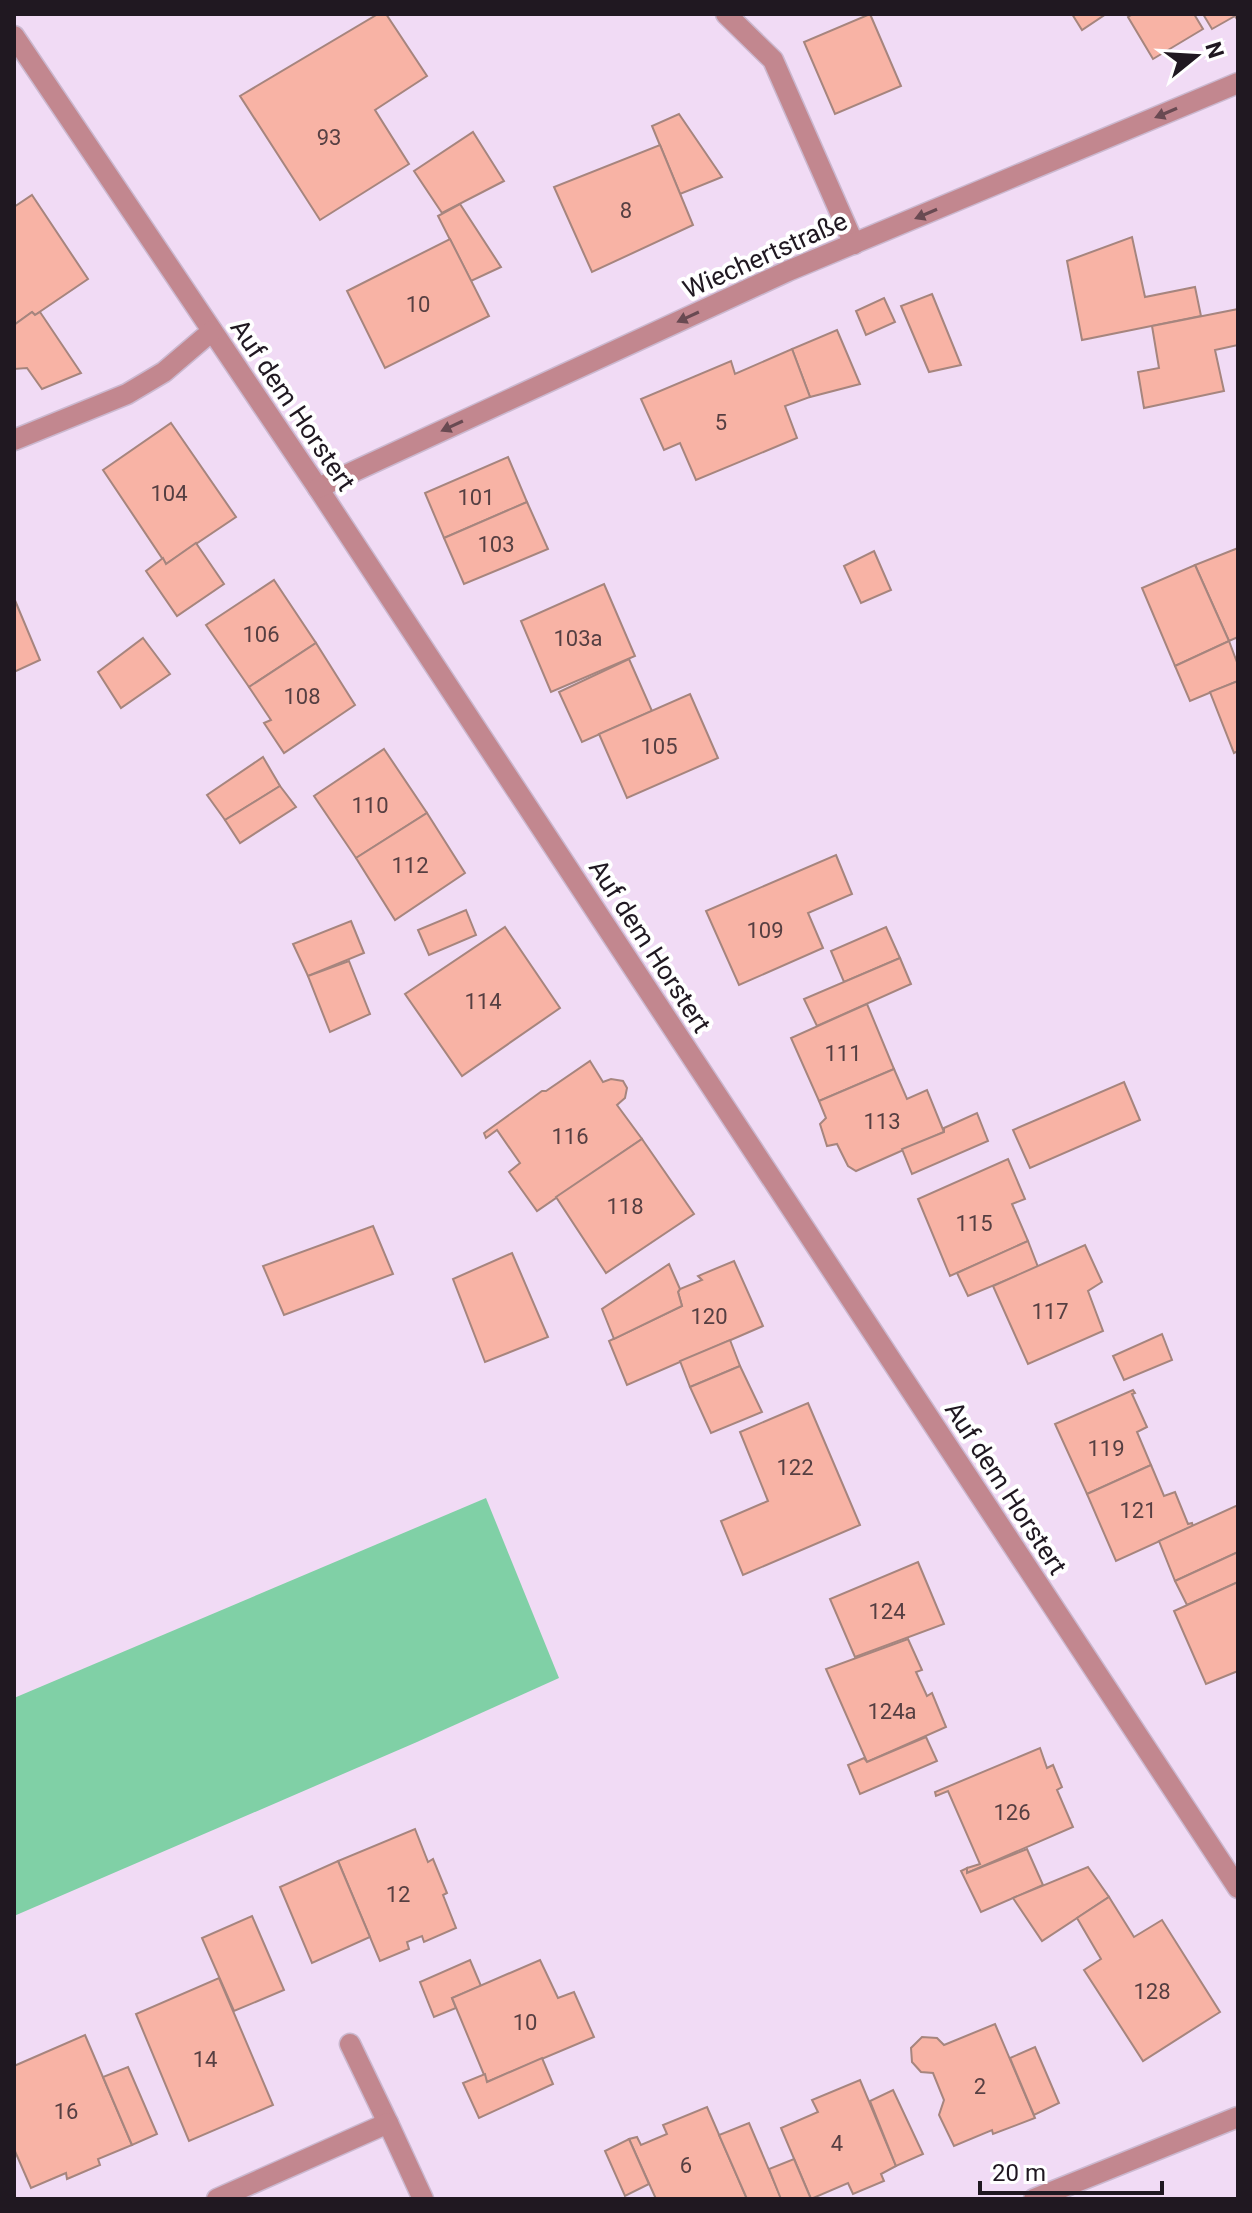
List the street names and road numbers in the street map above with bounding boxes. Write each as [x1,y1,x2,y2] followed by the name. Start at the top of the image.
[678,205,852,305] street label: Wiechertstraße
[225,314,361,496] street label: Auf dem Horstert
[583,854,717,1038] street label: Auf dem Horstert
[939,1396,1073,1580] street label: Auf dem Horstert

